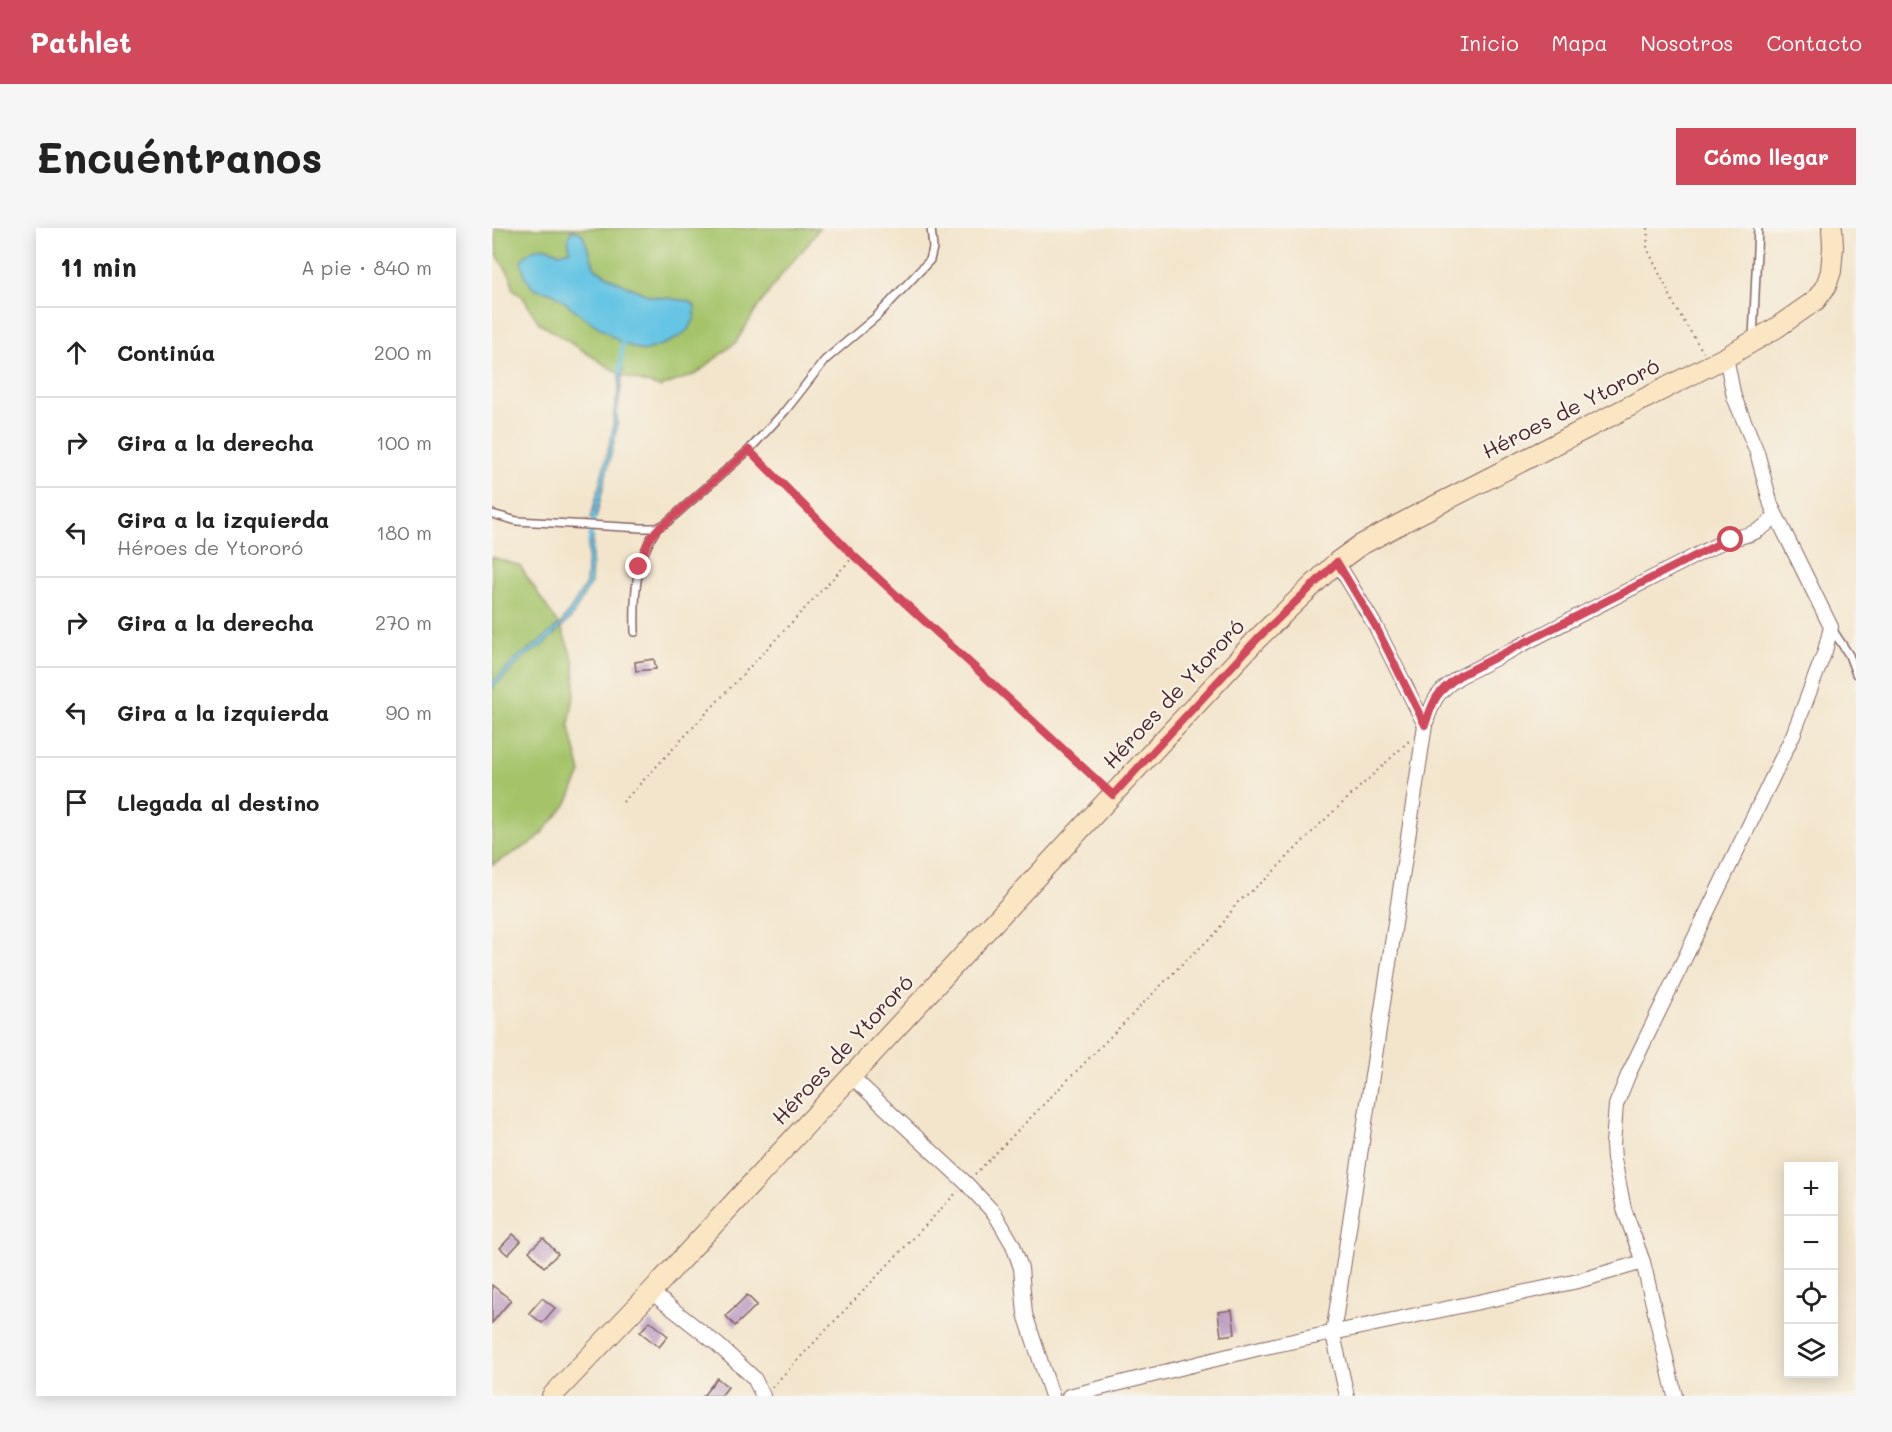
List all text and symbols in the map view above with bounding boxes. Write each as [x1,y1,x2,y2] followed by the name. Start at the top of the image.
[30,24,132,60] text: Pathlet
[1460,29,1519,56] text: Inicio
[1552,29,1607,56] text: Mapa
[1640,29,1734,56] text: Nosotros
[1767,29,1862,56] text: Contacto
[1676,128,1856,185] button: Cómo llegar
[36,129,322,184] text: Encuéntranos
[60,250,137,284] text: 11 min
[301,254,432,280] text: A pie · 840 m
[60,336,93,369] icon: ahead
[117,338,215,367] text: Continúa
[374,339,432,365] text: 200 m
[1477,351,1663,464] street label: Héroes de Ytororó
[60,426,93,459] icon: right
[117,428,314,457] text: Gira a la derecha
[376,429,432,455] text: 100 m
[117,505,329,534] text: Gira a la izquierda
[60,516,93,549] icon: left
[376,519,432,545] text: 180 m
[1717,526,1743,552] route start
[117,534,303,560] text: Héroes de Ytororó
[625,553,651,579] route end
[60,606,93,639] icon: right
[117,608,314,637] text: Gira a la derecha
[375,609,432,635] text: 270 m
[1096,612,1249,774] street label: Héroes de Ytororó
[60,696,93,729] icon: left
[117,698,329,727] text: Gira a la izquierda
[386,699,432,725] text: 90 m
[60,786,93,819] icon: arrive
[117,788,319,817] text: Llegada al destino
[765,968,918,1130] street label: Héroes de Ytororó
[1784,1162,1838,1378] map controls
[1784,1162,1838,1216] button: +
[1784,1216,1838,1270] button: −
[1784,1270,1838,1324] button: locate
[1784,1324,1838,1378] button: layers

